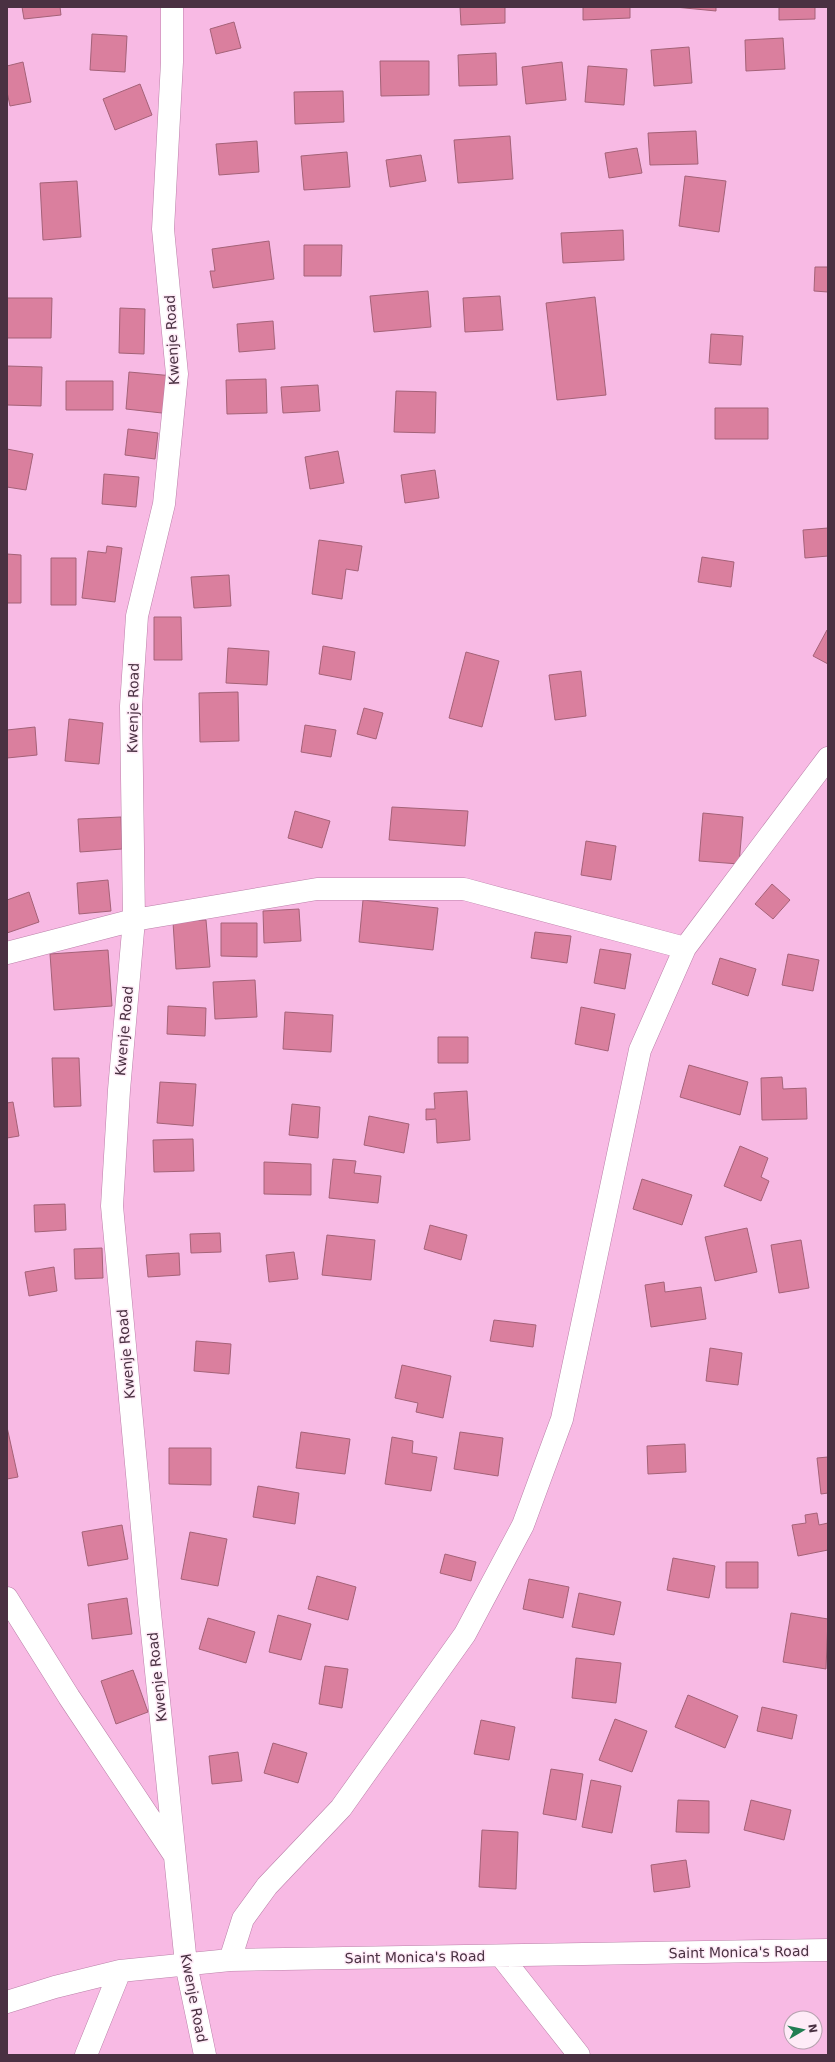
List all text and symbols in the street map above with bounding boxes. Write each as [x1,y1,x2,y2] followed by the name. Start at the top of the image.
[162,295,182,385] street label: Kwenje Road
[124,663,142,753] street label: Kwenje Road
[112,985,136,1077] street label: Kwenje Road
[114,1308,138,1400] street label: Kwenje Road
[144,1631,170,1723] street label: Kwenje Road
[669,1943,809,1961] street label: Saint Monica's Road
[345,1948,485,1966] street label: Saint Monica's Road
[178,1952,210,2044] street label: Kwenje Road
[783,2010,823,2050] north arrow
[805,2023,820,2034] text: N

